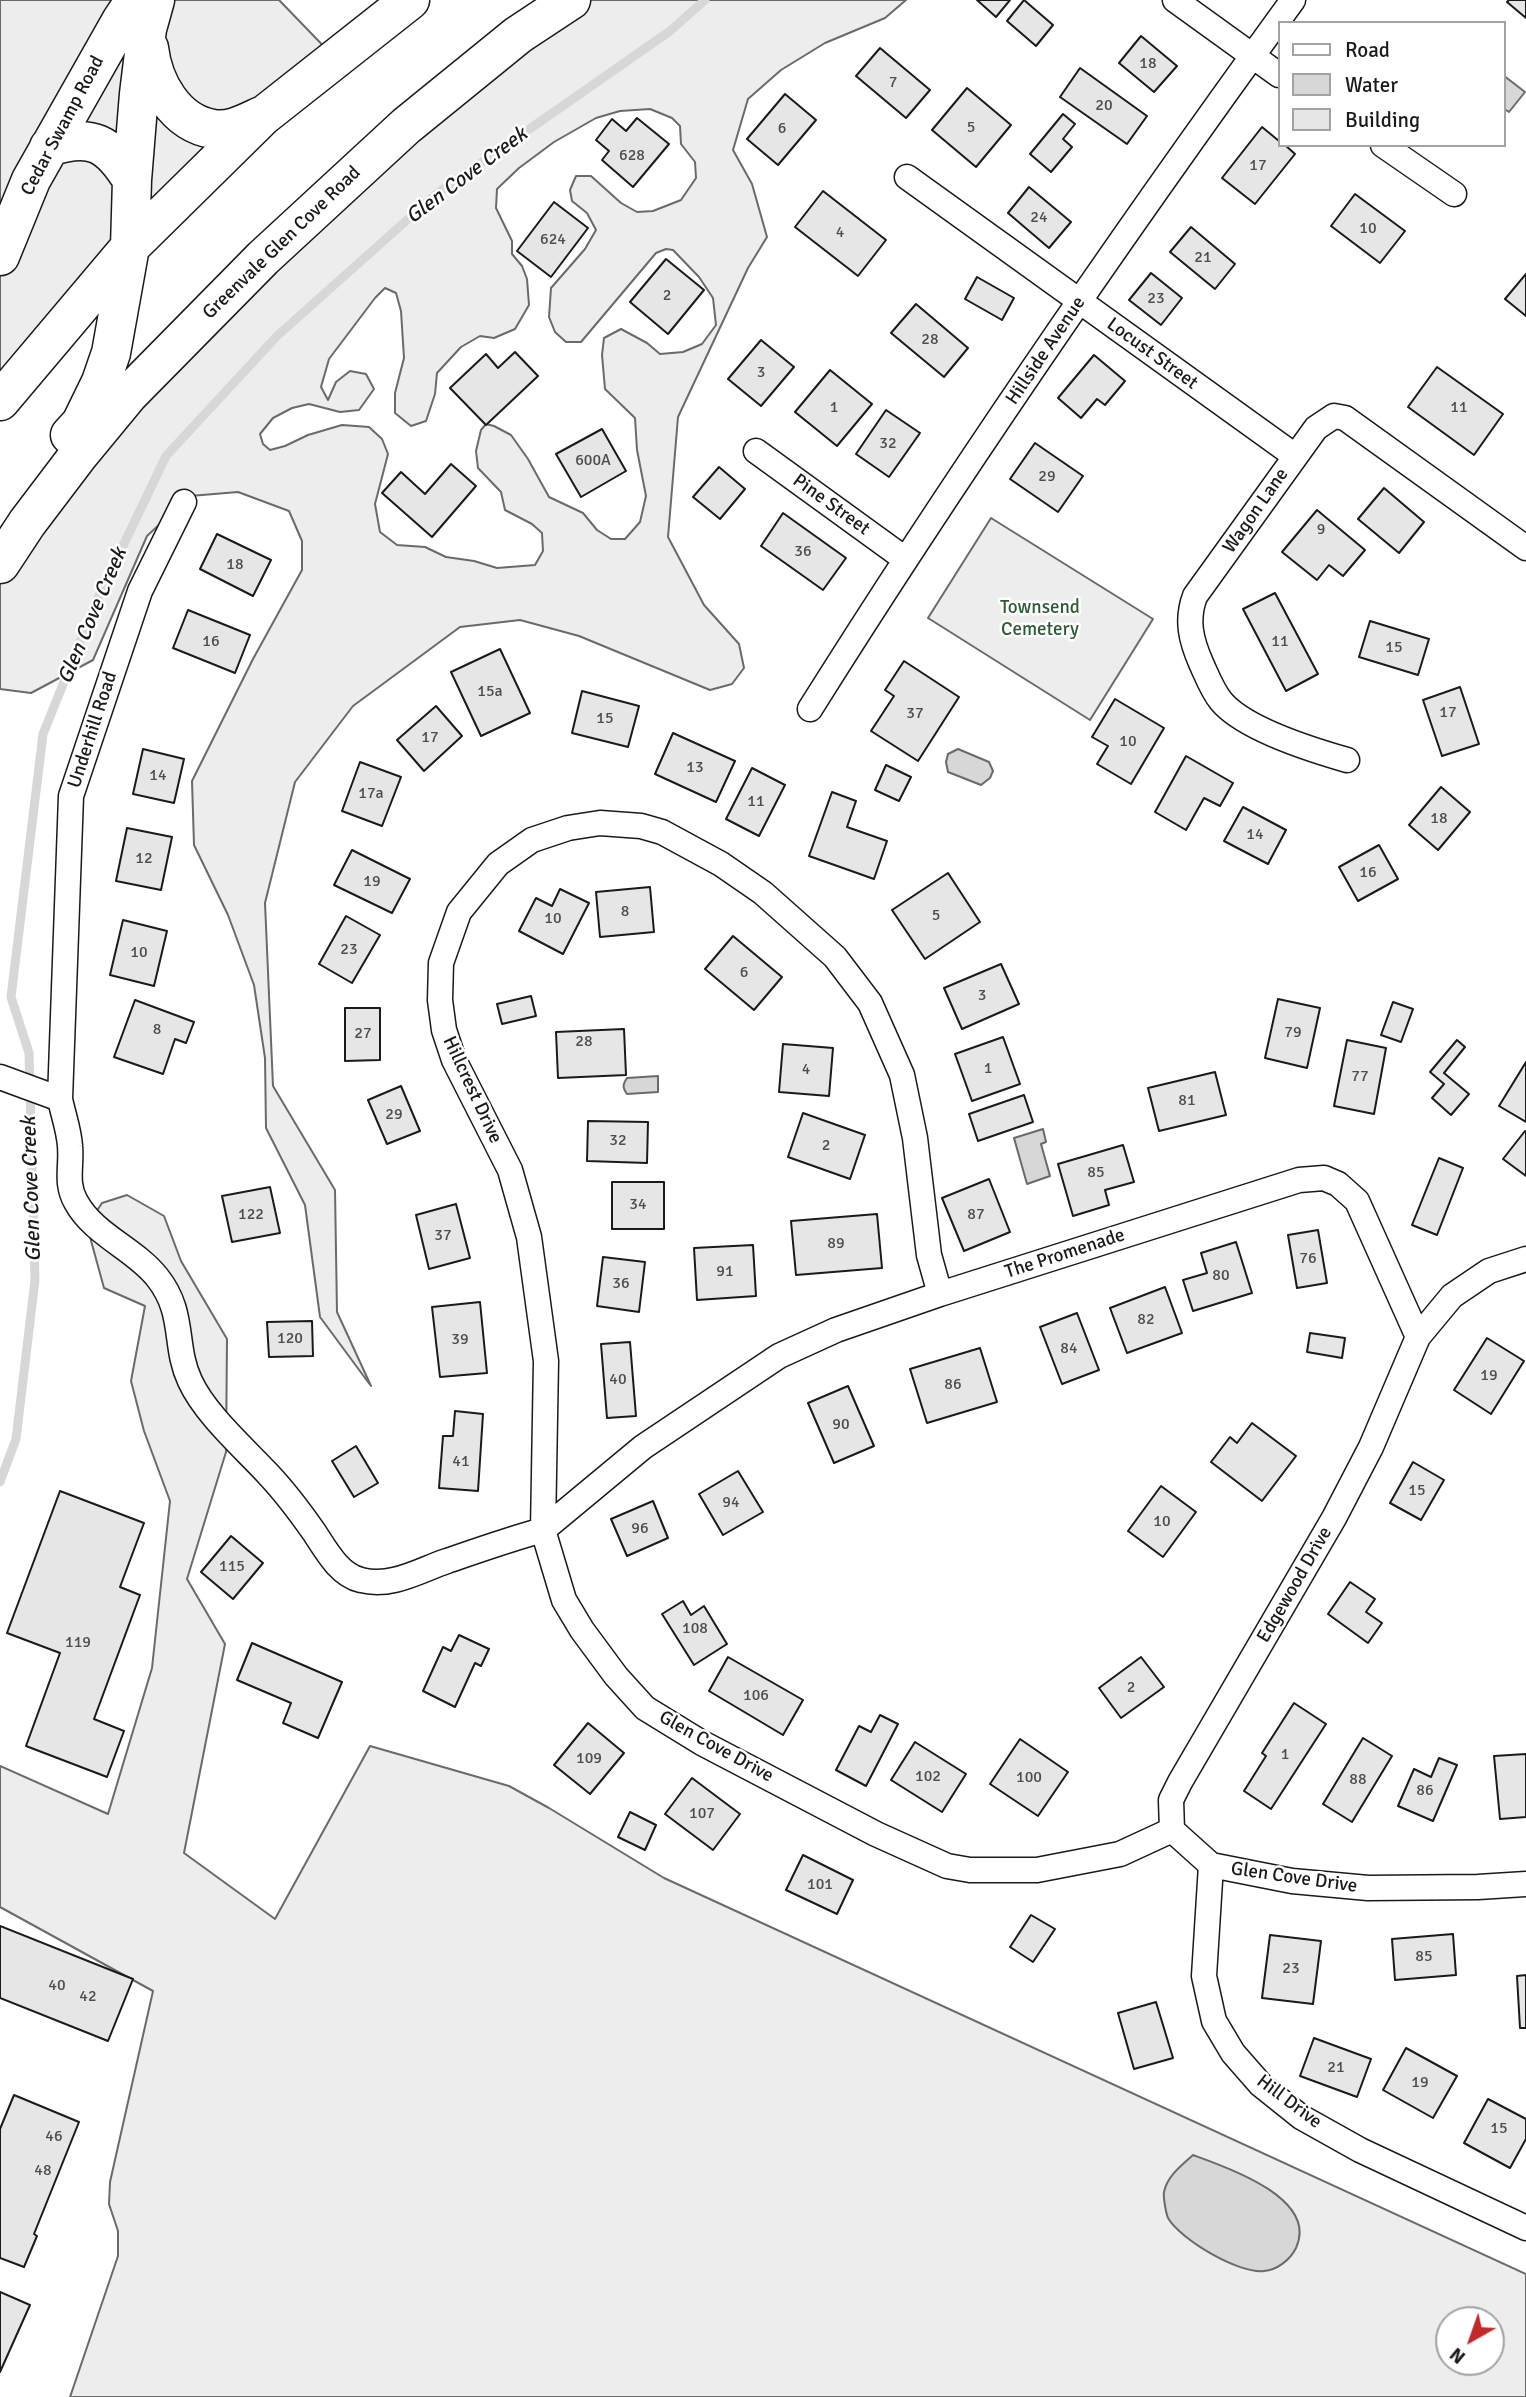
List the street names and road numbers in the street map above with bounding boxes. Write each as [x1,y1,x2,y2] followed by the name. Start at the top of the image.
[17,52,109,200] street label: Cedar Swamp Road
[198,162,366,324] street label: Greenvale Glen Cove Road
[1001,293,1091,409] street label: Hillside Avenue
[1102,313,1202,395] street label: Locust Street
[1218,464,1294,558] street label: Wagon Lane
[788,469,874,541] street label: Pine Street
[63,669,123,791] street label: Underhill Road
[437,1033,507,1147] street label: Hillcrest Drive
[1002,1224,1128,1284] street label: The Promenade
[1253,1523,1337,1647] street label: Edgewood Drive
[655,1706,777,1788] street label: Glen Cove Drive
[1229,1858,1359,1898] street label: Glen Cove Drive
[1252,2070,1326,2134] street label: Hill Drive

